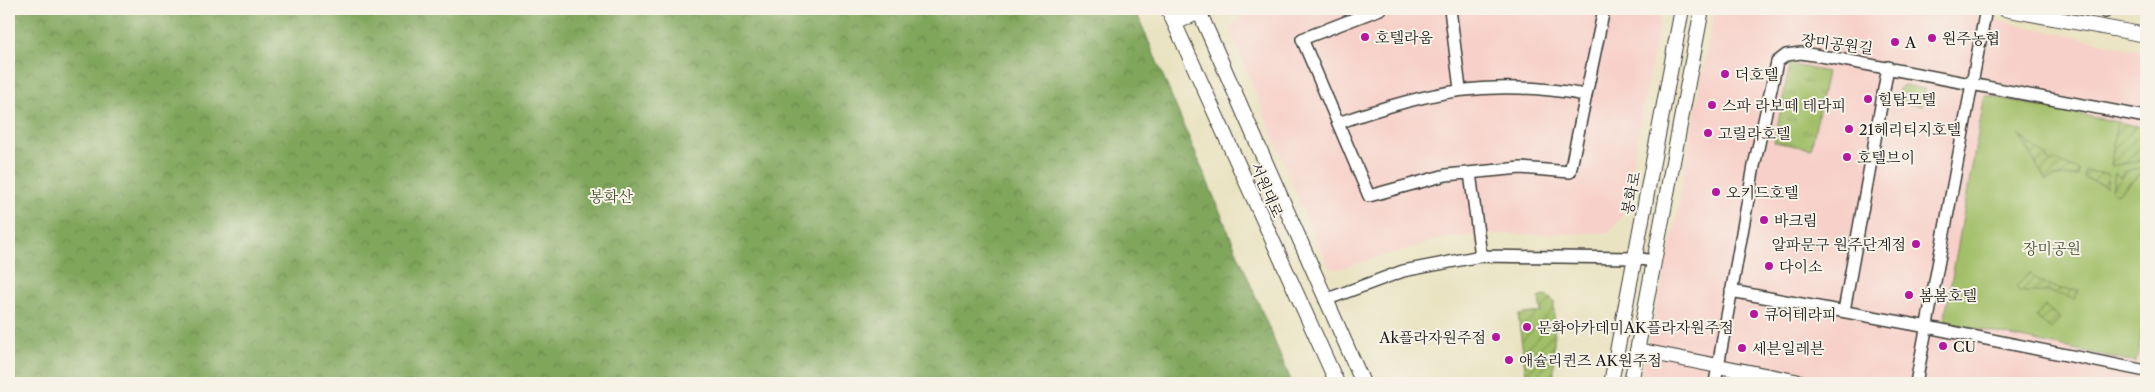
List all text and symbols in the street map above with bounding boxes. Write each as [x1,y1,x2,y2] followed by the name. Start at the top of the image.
[1375,28,1433,47] place label: 호텔라움
[1942,29,2000,48] place label: 원주농협
[1800,30,1874,58] street label: 장미공원길
[1359,31,1371,43] marker: 호텔라움
[1926,32,1938,44] marker: 원주농협
[1904,33,1917,52] place label: A
[1889,36,1901,48] marker: A
[1735,65,1778,84] place label: 더호텔
[1719,68,1731,80] marker: 더호텔
[1878,90,1936,109] place label: 힐탑모텔
[1862,93,1874,105] marker: 힐탑모텔
[1722,96,1846,115] place label: 스파 라보떼 테라피
[1706,99,1718,111] marker: 스파 라보떼 테라피
[1859,120,1961,139] place label: 21헤리티지호텔
[1843,123,1855,135] marker: 21헤리티지호텔
[1718,124,1790,143] place label: 고릴라호텔
[1702,127,1714,139] marker: 고릴라호텔
[1857,148,1915,167] place label: 호텔브이
[1841,151,1853,163] marker: 호텔브이
[1247,160,1288,221] street label: 서원대로
[1618,169,1645,216] street label: 봉화로
[1726,183,1798,202] place label: 오키드호텔
[1710,186,1722,198] marker: 오키드호텔
[589,187,633,206] park label: 봉화산
[1774,211,1817,230] place label: 바크림
[1758,214,1770,226] marker: 바크림
[1772,235,1906,254] place label: 알파문구 원주단계점
[1910,238,1922,250] marker: 알파문구 원주단계점
[2023,239,2081,258] park label: 장미공원
[1779,257,1823,276] place label: 다이소
[1763,260,1775,272] marker: 다이소
[1919,286,1977,305] place label: 봄봄호텔
[1903,289,1915,301] marker: 봄봄호텔
[1764,305,1836,324] place label: 큐어테라피
[1748,308,1760,320] marker: 큐어테라피
[1537,318,1734,337] place label: 문화아카데미AK플라자원주점
[1521,321,1533,333] marker: 문화아카데미AK플라자원주점
[1378,328,1486,347] place label: Ak플라자원주점
[1490,331,1502,343] marker: Ak플라자원주점
[1953,337,1977,356] place label: CU
[1752,339,1825,358] place label: 세븐일레븐
[1937,340,1949,352] marker: CU
[1736,342,1748,354] marker: 세븐일레븐
[1519,351,1662,370] place label: 애슐리퀸즈 AK원주점
[1503,354,1515,366] marker: 애슐리퀸즈 AK원주점

